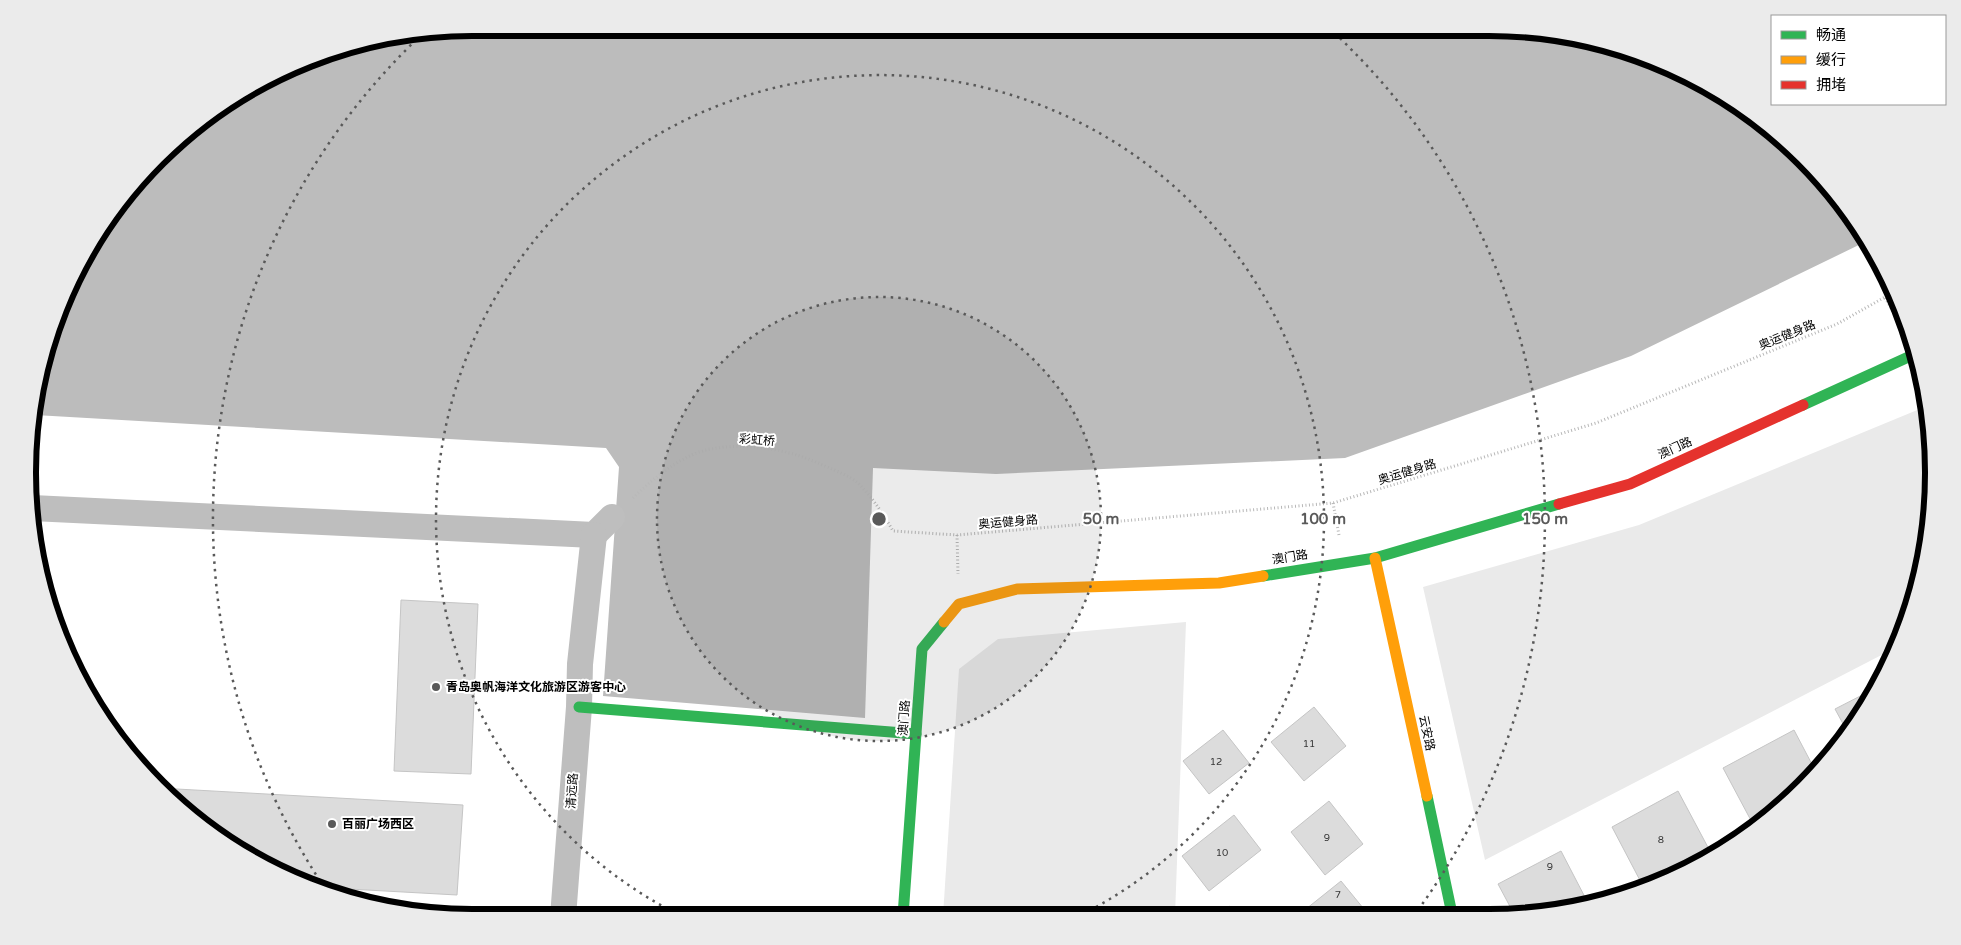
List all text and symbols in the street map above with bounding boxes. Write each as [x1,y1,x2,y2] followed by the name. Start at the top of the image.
[1771,15,1946,105] legend
[1816,26,1846,44] text: 畅通
[1816,51,1846,69] text: 缓行
[1816,76,1846,94] text: 拥堵
[1757,317,1817,353] street label: 奥运健身路
[739,432,775,448] street label: 彩虹桥
[1656,434,1694,462] street label: 澳门路
[1376,457,1438,487] street label: 奥运健身路
[870,510,888,528] centre of rings
[1083,510,1119,528] text: 50 m
[1300,510,1346,528] text: 100 m
[1522,510,1568,528] text: 150 m
[977,512,1039,532] street label: 奥运健身路
[1271,547,1309,567] street label: 澳门路
[446,680,626,694] place label: 青岛奥帆海洋文化旅游区游客中心
[430,681,442,693] marker: 青岛奥帆海洋文化旅游区游客中心
[896,700,912,736] street label: 澳门路
[1416,714,1438,752] street label: 云安路
[1303,738,1315,750] house number: 11
[1210,756,1222,768] house number: 12
[564,773,580,809] street label: 清远路
[342,817,414,831] place label: 百丽广场西区
[326,818,338,830] marker: 百丽广场西区
[1324,832,1330,844] house number: 9
[1658,834,1664,846] house number: 8
[1216,847,1228,859] house number: 10
[1547,861,1553,873] house number: 9
[1335,889,1341,901] house number: 7

